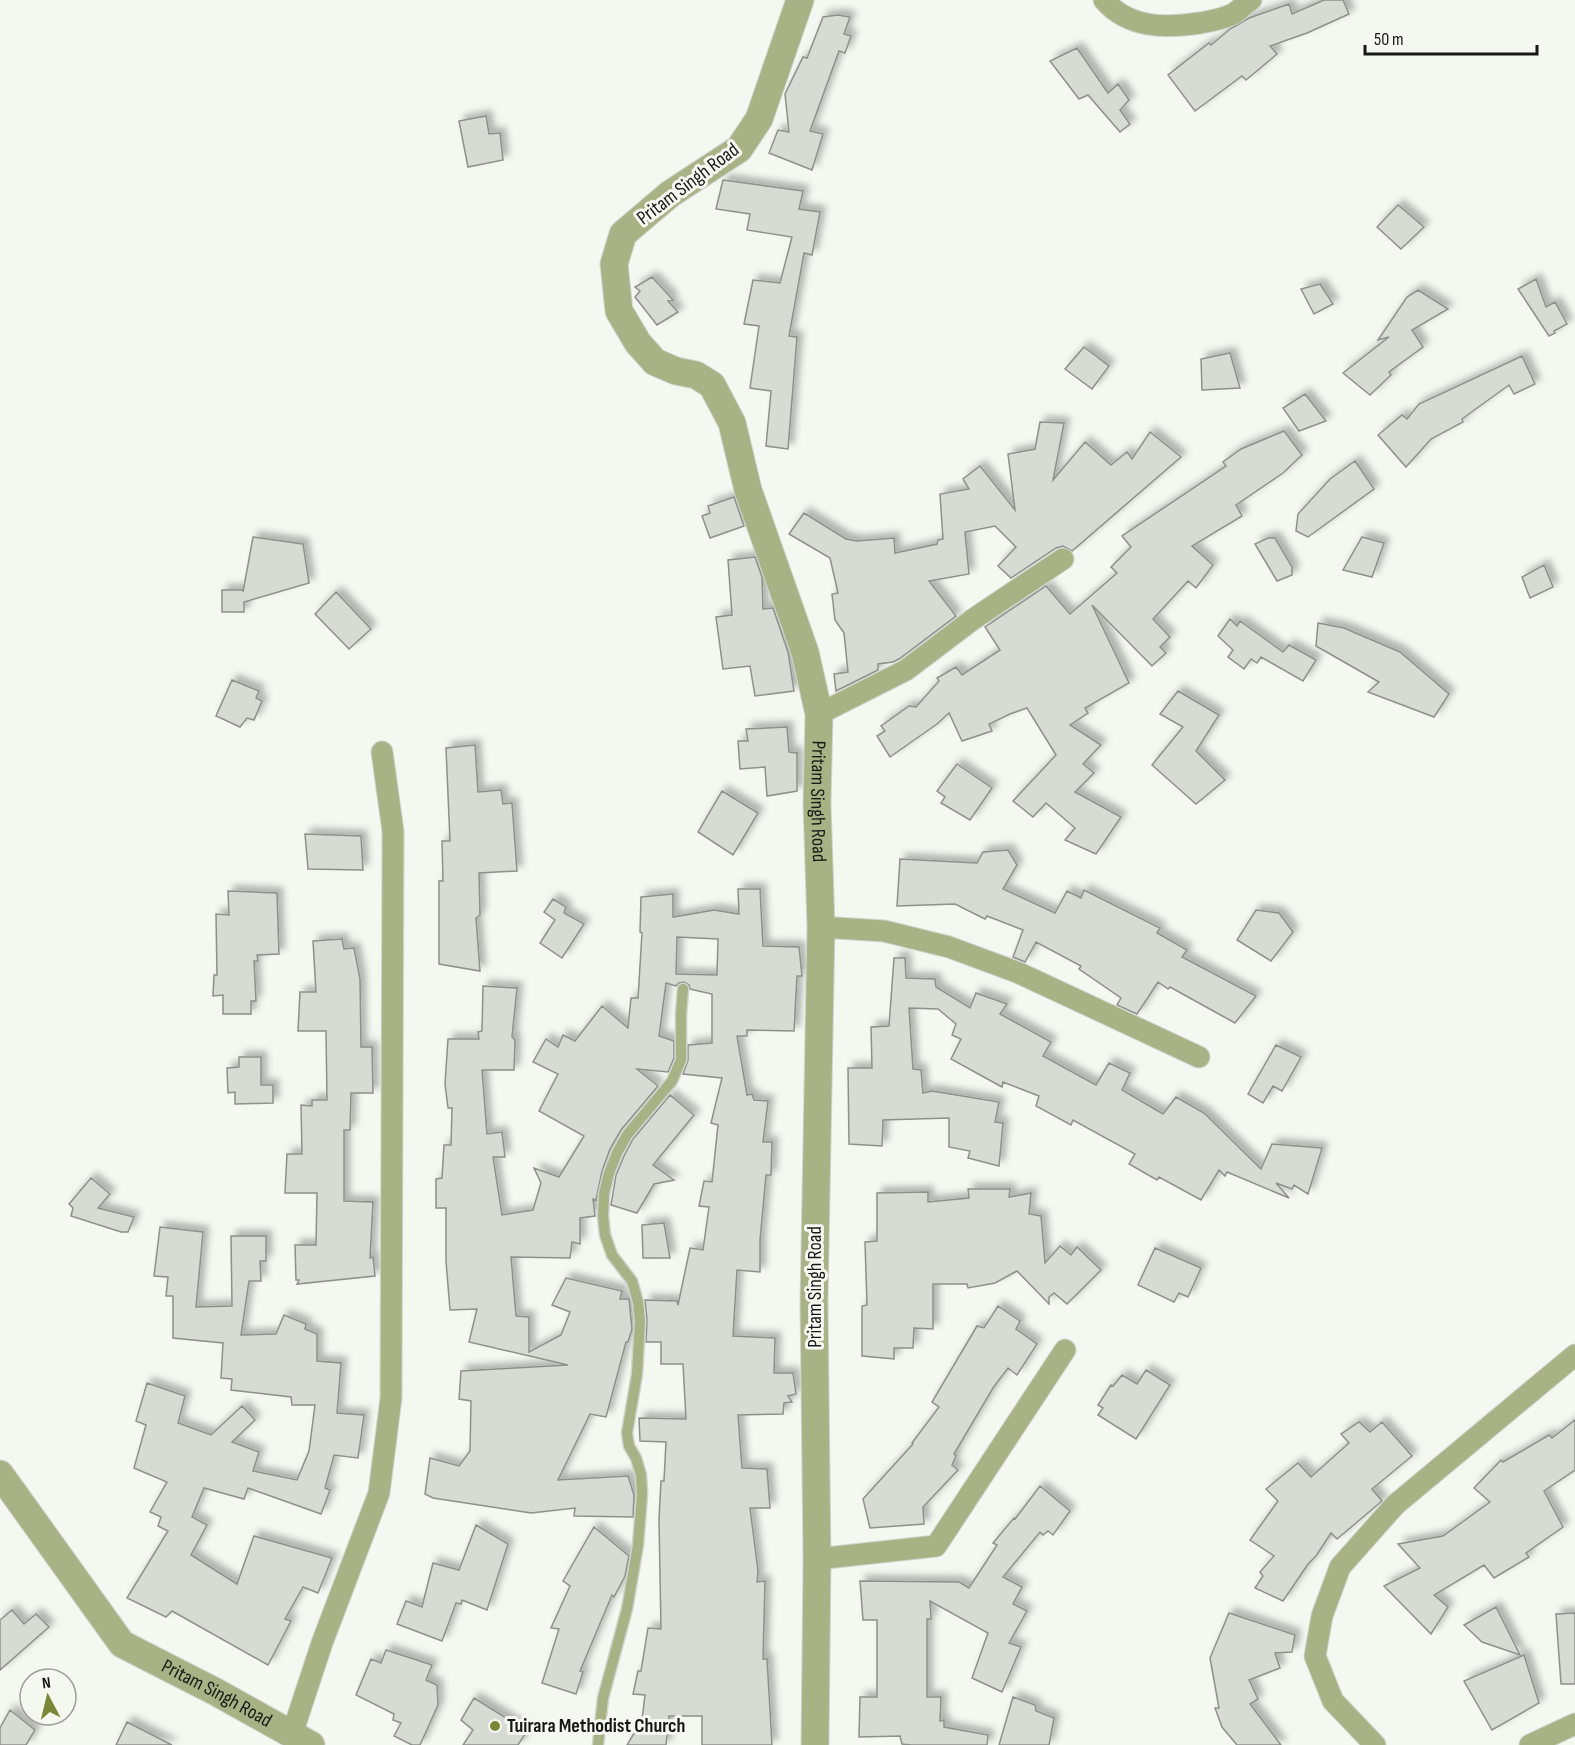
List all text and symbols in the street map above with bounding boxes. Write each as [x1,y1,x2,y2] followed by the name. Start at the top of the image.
[1365,18,1538,56] scale bar
[1374,29,1404,50] text: 50 m
[632,138,744,230] street label: Pritam Singh Road
[805,740,831,863] street label: Pritam Singh Road
[803,1226,827,1348] street label: Pritam Singh Road
[157,1654,276,1733] street label: Pritam Singh Road
[18,1667,78,1727] north arrow
[41,1674,52,1694] text: N
[507,1714,685,1738] place label: Tuirara Methodist Church
[488,1719,502,1733] marker: Tuirara Methodist Church

